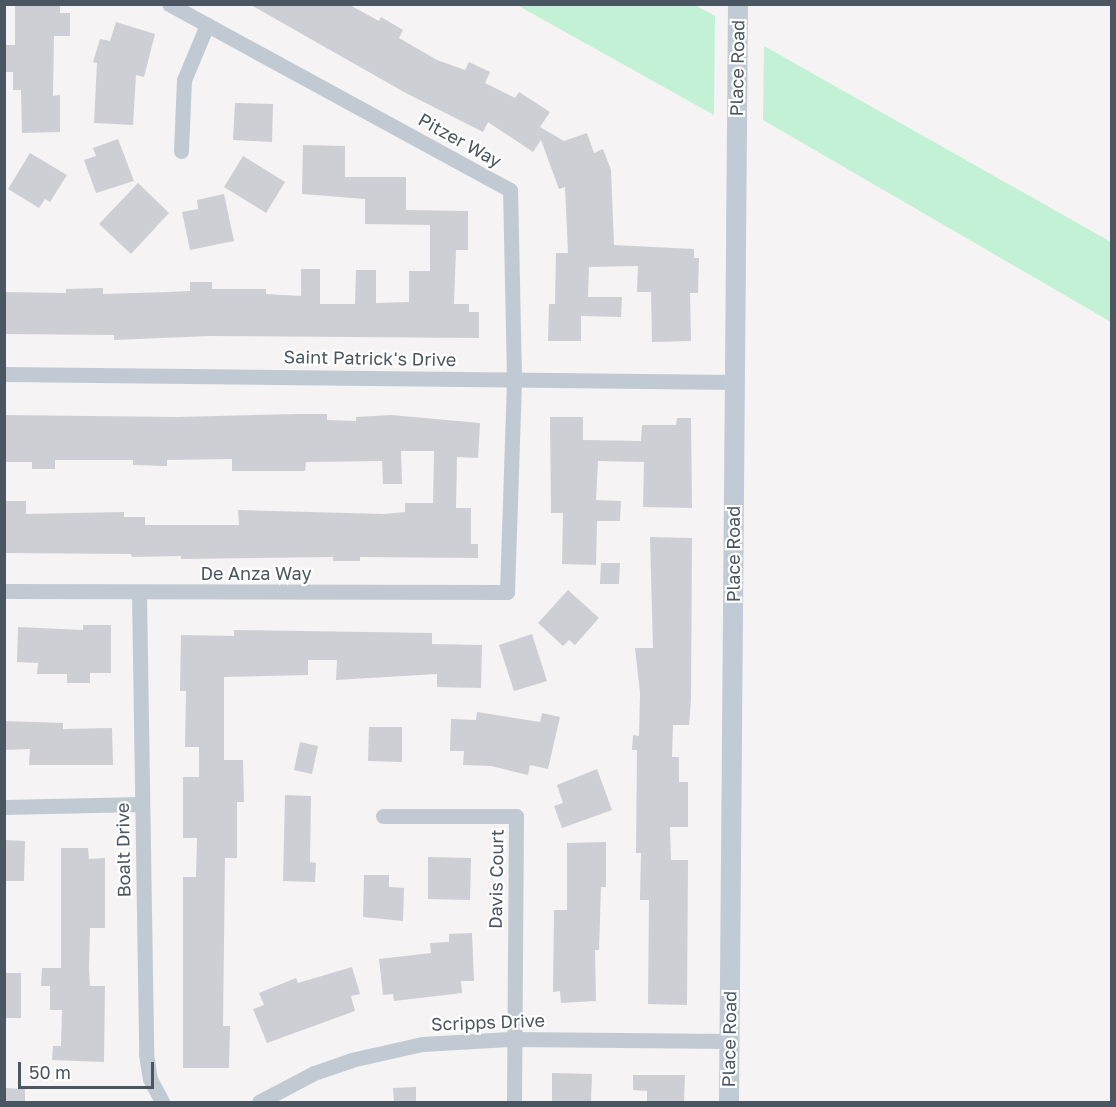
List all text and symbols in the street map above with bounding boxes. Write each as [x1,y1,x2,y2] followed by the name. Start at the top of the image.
[725,20,749,116] street label: Place Road
[415,108,505,172] street label: Pitzer Way
[283,346,457,370] street label: Saint Patrick's Drive
[722,506,744,602] street label: Place Road
[201,562,311,584] street label: De Anza Way
[111,802,135,898] street label: Boalt Drive
[484,829,508,929] street label: Davis Court
[717,991,741,1087] street label: Place Road
[431,1009,545,1035] street label: Scripps Drive
[21,1050,158,1088] scale bar
[29,1061,71,1083] text: 50 m

